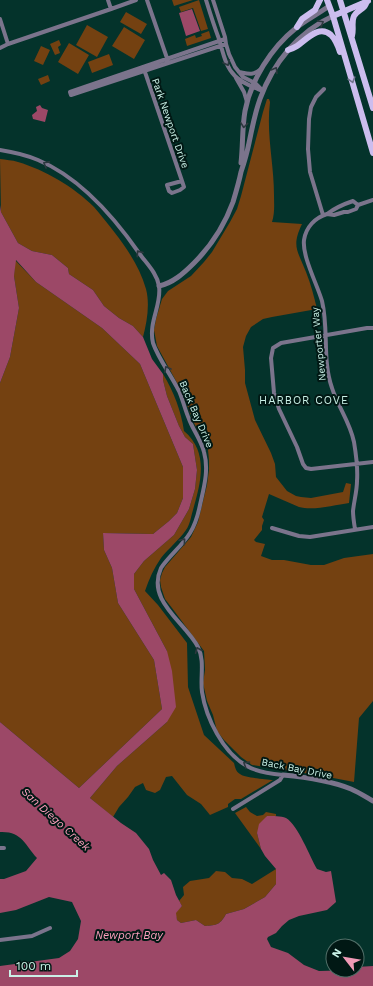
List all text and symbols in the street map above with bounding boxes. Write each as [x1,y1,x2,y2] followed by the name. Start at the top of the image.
[317,20,324,27] one-way arrow
[222,59,230,67] one-way arrow
[270,67,277,74] one-way arrow
[150,77,191,170] street label: Park Newport Drive
[347,77,356,84] one-way arrow
[240,122,249,128] one-way arrow
[43,162,50,169] one-way arrow
[136,250,144,257] one-way arrow
[309,306,328,381] street label: Newporter Way
[164,366,171,373] one-way arrow
[177,379,216,450] street label: Back Bay Drive
[259,394,349,407] district label: HARBOR COVE
[179,539,186,546] one-way arrow
[195,647,203,654] one-way arrow
[261,756,333,781] street label: Back Bay Drive
[243,762,250,769] one-way arrow
[19,785,93,854] water label: San Diego Creek
[95,929,164,942] water label: Newport Bay
[325,938,365,978] north arrow
[329,946,345,960] text: N
[10,952,77,978] scale bar
[16,959,51,973] text: 100 m

